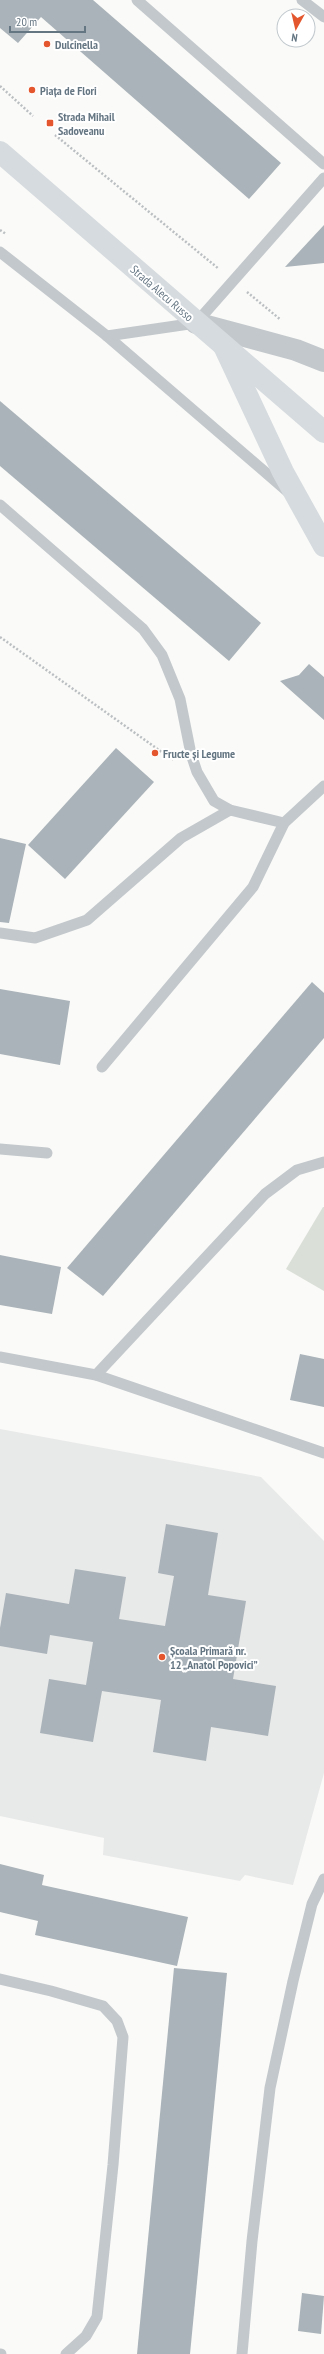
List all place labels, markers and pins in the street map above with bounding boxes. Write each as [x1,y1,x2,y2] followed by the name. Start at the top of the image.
[55,37,98,52] place label: Dulcinella
[42,39,52,49] marker: Dulcinella
[40,83,97,98] place label: Piața de Flori
[27,85,37,95] marker: Piața de Flori
[58,109,115,138] place label: Strada Mihail Sadoveanu
[45,118,55,128] marker: Strada Mihail Sadoveanu
[163,746,235,761] place label: Fructe și Legume
[150,748,160,758] marker: Fructe și Legume
[170,1643,258,1672] place label: Școala Primară nr. 12 „Anatol Popovici”
[157,1652,167,1662] marker: Școala Primară nr. 12 „Anatol Popovici”

